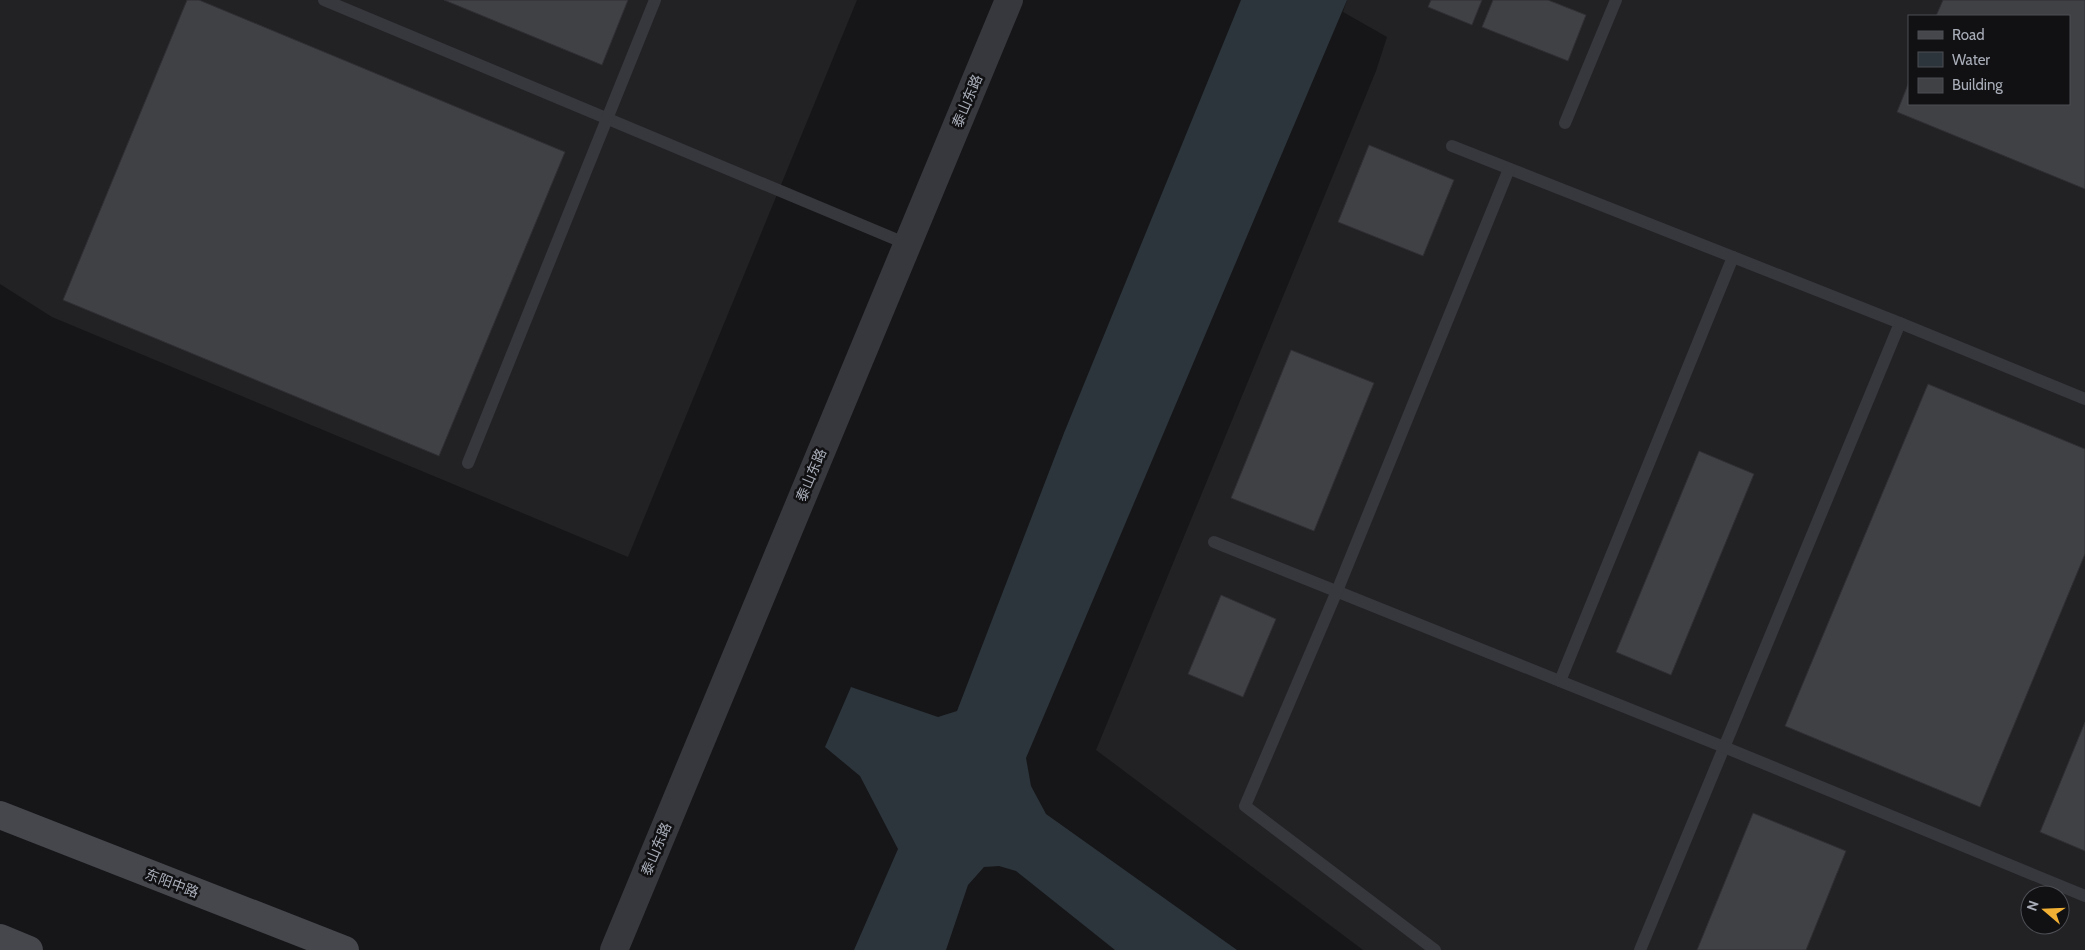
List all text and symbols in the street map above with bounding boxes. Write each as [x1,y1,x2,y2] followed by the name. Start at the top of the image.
[1908,15,2070,105] legend
[1952,26,1985,44] text: Road
[1952,51,1990,69] text: Water
[948,72,986,130] street label: 泰山东路
[1952,76,2003,94] text: Building
[792,446,830,504] street label: 泰山东路
[637,820,675,878] street label: 泰山东路
[143,865,201,901] street label: 东阳中路
[2020,885,2070,935] north arrow
[2023,898,2043,913] text: N

